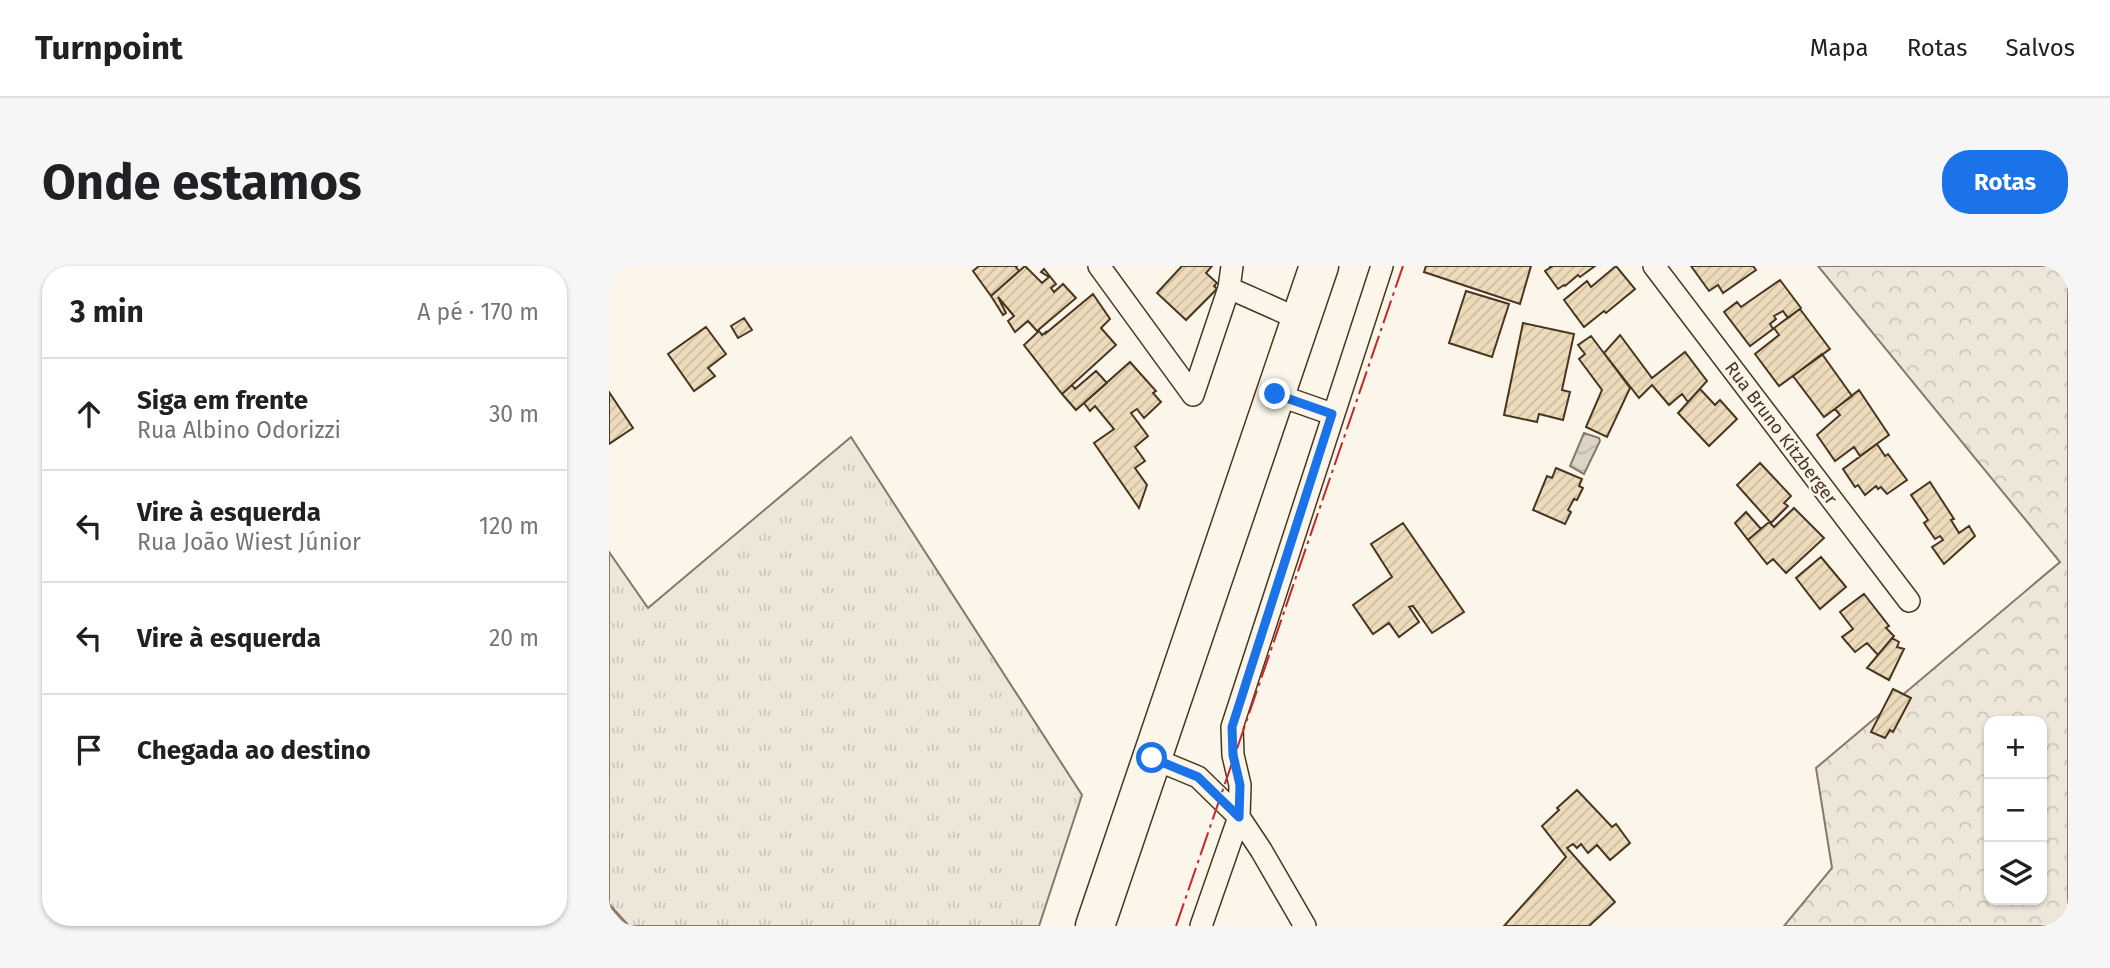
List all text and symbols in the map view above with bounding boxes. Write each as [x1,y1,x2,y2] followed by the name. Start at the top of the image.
[35,28,183,68] text: Turnpoint
[1810,34,1869,62] text: Mapa
[1907,34,1967,62] text: Rotas
[2005,34,2075,62] text: Salvos
[1942,150,2068,214] button: Rotas
[42,153,362,212] text: Onde estamos
[70,294,144,330] text: 3 min
[417,298,539,326] text: A pé · 170 m
[1720,357,1842,509] street label: Rua Bruno Kitzberger
[1259,378,1290,409] route end
[137,385,308,416] text: Siga em frente
[70,395,108,433] icon: ahead
[489,400,539,428] text: 30 m
[137,416,341,444] text: Rua Albino Odorizzi
[137,497,321,528] text: Vire à esquerda
[70,507,108,545] icon: left
[479,512,539,540] text: 120 m
[137,528,361,556] text: Rua João Wiest Júnior
[70,619,108,657] icon: left
[137,623,321,654] text: Vire à esquerda
[489,624,539,652] text: 20 m
[1984,716,2047,905] map controls
[1984,716,2047,779] button: +
[70,731,108,769] icon: arrive
[137,735,371,766] text: Chegada ao destino
[1136,742,1167,773] route start
[1984,779,2047,842] button: −
[1984,842,2047,905] button: layers

